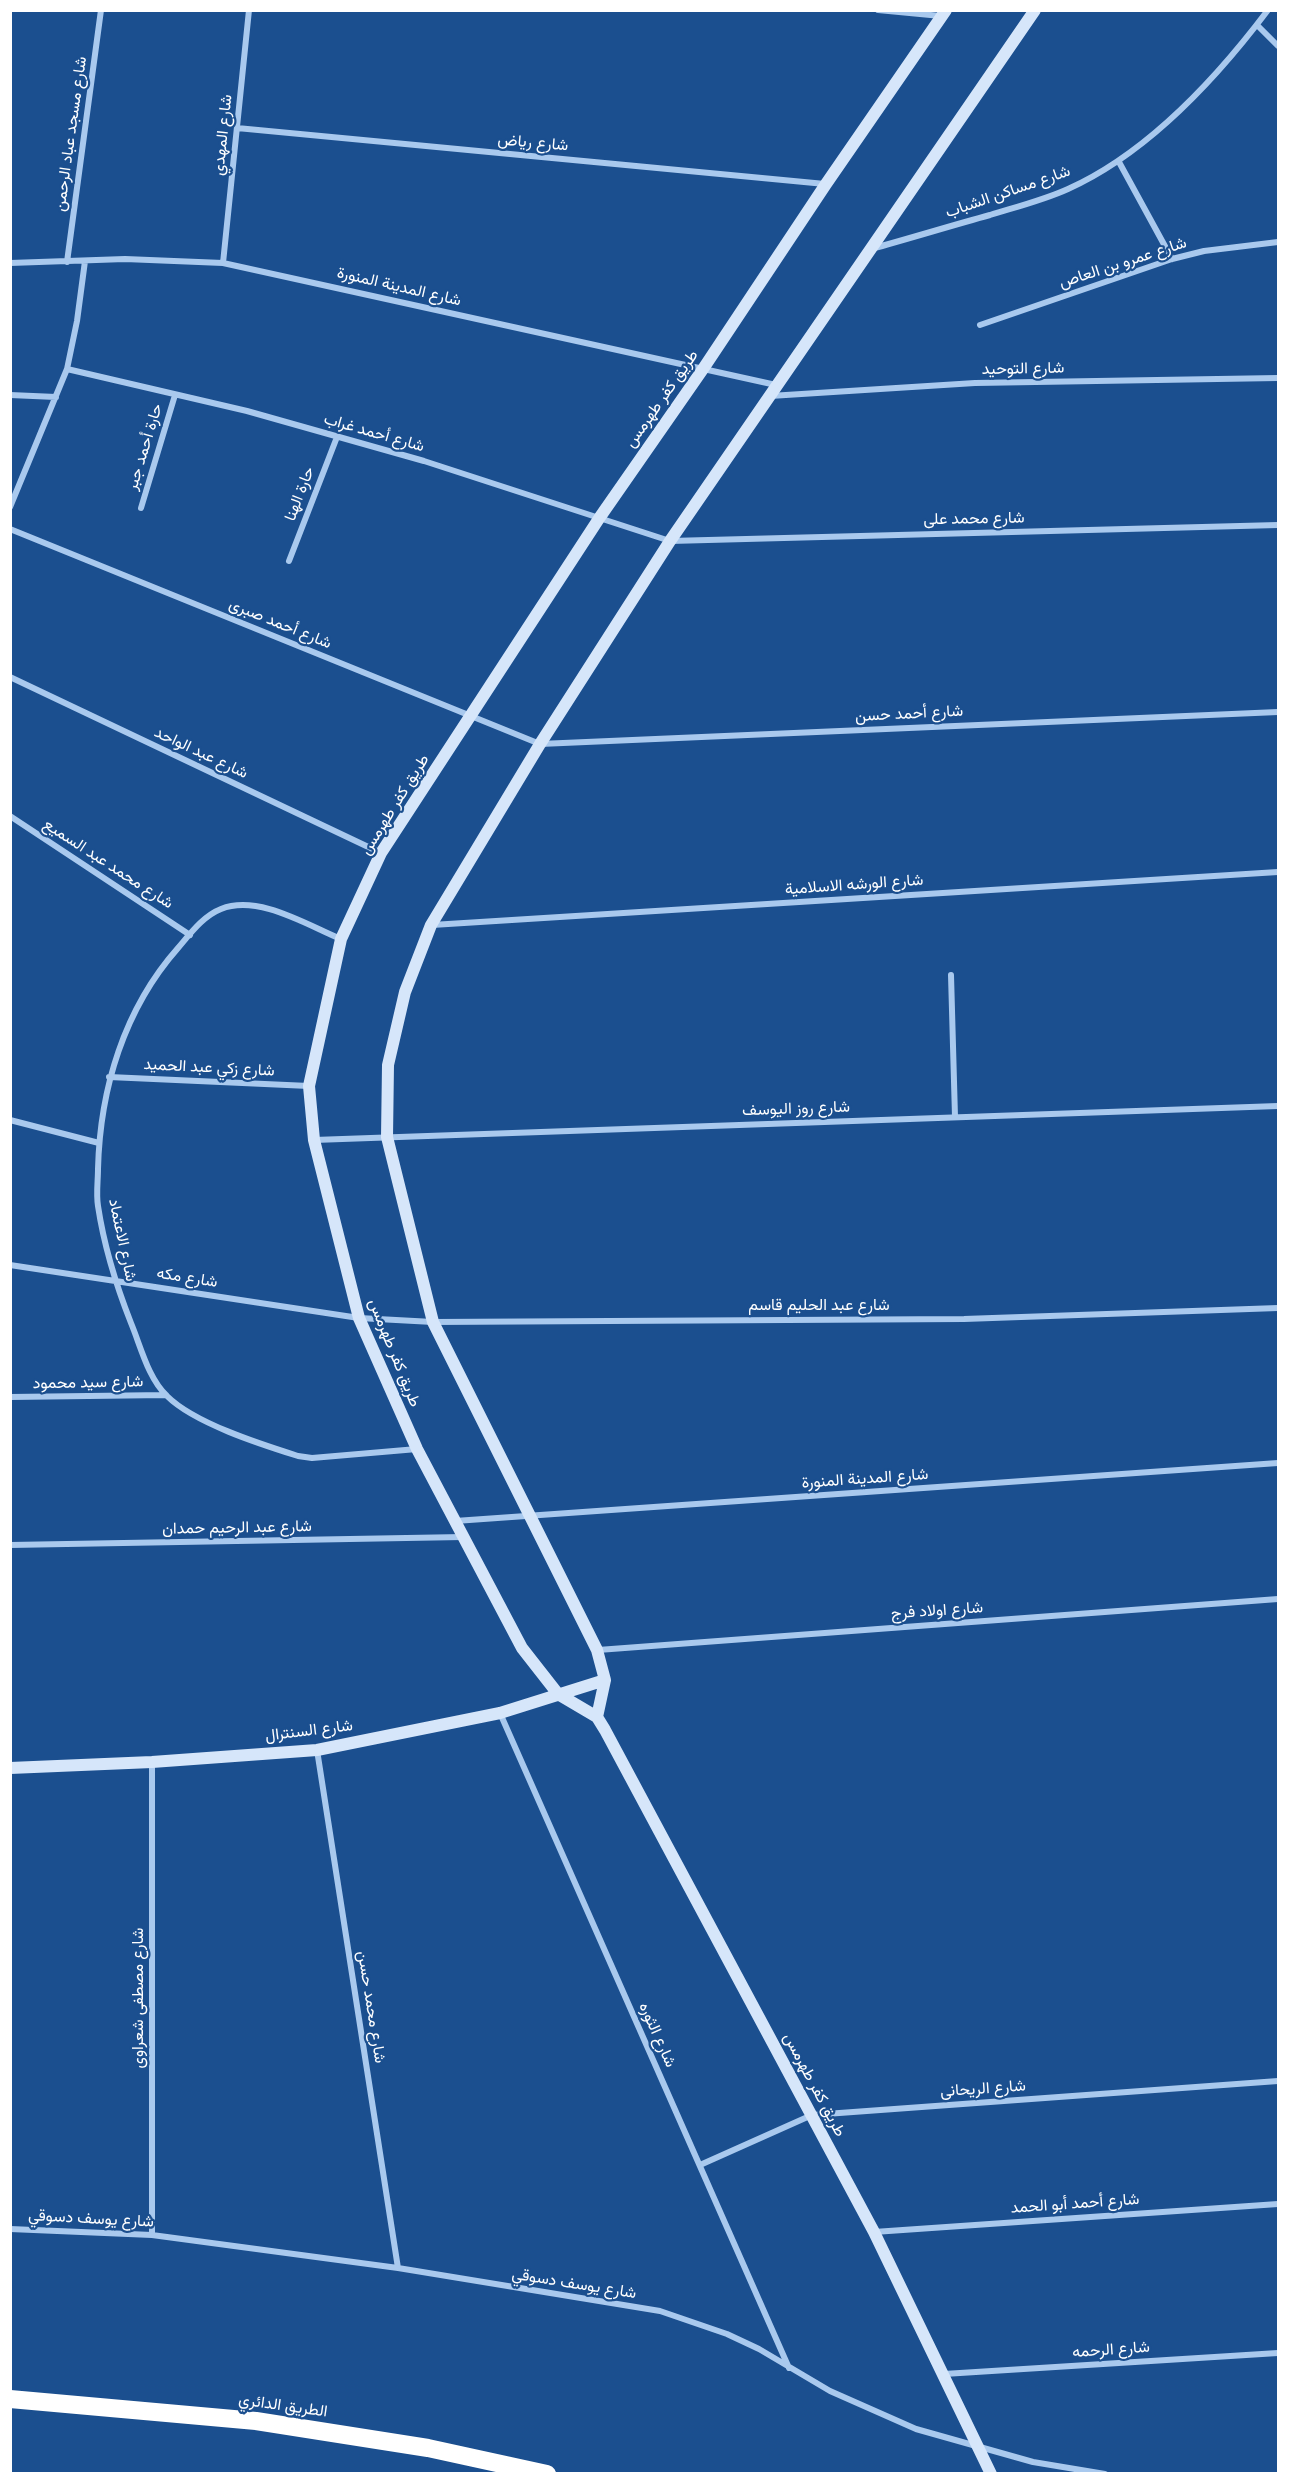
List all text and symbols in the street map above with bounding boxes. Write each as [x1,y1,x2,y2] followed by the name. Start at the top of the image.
[51,55,91,213] street label: شارع مسجد عباد الرحمن
[209,93,237,177] street label: شارع المهدي
[497,130,569,156] street label: شارع رياض
[943,162,1073,222] street label: شارع مساكن الشباب
[1057,233,1189,293] street label: شارع عمرو بن العاص
[335,263,463,311] street label: شارع المدينة المنورة
[621,346,703,452] street label: طريق كفر طهرمس
[982,359,1064,379] street label: شارع التوحيد
[123,401,167,493] street label: حارة أحمد جبر
[322,409,426,457] street label: شارع أحمد غراب
[281,464,319,524] street label: حارة الهنا
[923,509,1025,529] street label: شارع محمد على
[226,595,334,653] street label: شارع أحمد صبرى
[854,702,964,726] street label: شارع أحمد حسن
[151,723,251,783] street label: شارع عبد الواحد
[356,751,434,859] street label: طريق كفر طهرمس
[39,815,177,913] street label: شارع محمد عبد السميع
[784,871,924,899] street label: شارع الورشه الاسلامية
[143,1055,275,1081] street label: شارع زكي عبد الحميد
[742,1098,850,1120] street label: شارع روز اليوسف
[104,1197,140,1283] street label: شارع الاعتماد
[155,1264,219,1292] street label: شارع مكه
[364,1296,424,1410] street label: طريق كفر طهرمس
[748,1296,890,1316] street label: شارع عبد الحليم قاسم
[32,1372,144,1394] street label: شارع سيد محمود
[801,1465,929,1493] street label: شارع المدينة المنورة
[162,1517,312,1539] street label: شارع عبد الرحيم حمدان
[890,1598,984,1624] street label: شارع اولاد فرج
[264,1716,354,1746] street label: شارع السنترال
[129,1928,149,2068] street label: شارع مصطفى شعراوى
[353,1950,389,2064] street label: شارع محمد حسن
[634,2000,680,2070] street label: شارع الثوره
[779,2030,849,2140] street label: طريق كفر طهرمس
[940,2076,1026,2102] street label: شارع الريحانى
[1010,2190,1140,2218] street label: شارع أحمد أبو الحمد
[28,2206,154,2232] street label: شارع يوسف دسوقي
[510,2265,638,2303] street label: شارع يوسف دسوقي
[1072,2338,1150,2362] street label: شارع الرحمه
[237,2390,329,2422] street label: الطريق الدائري

